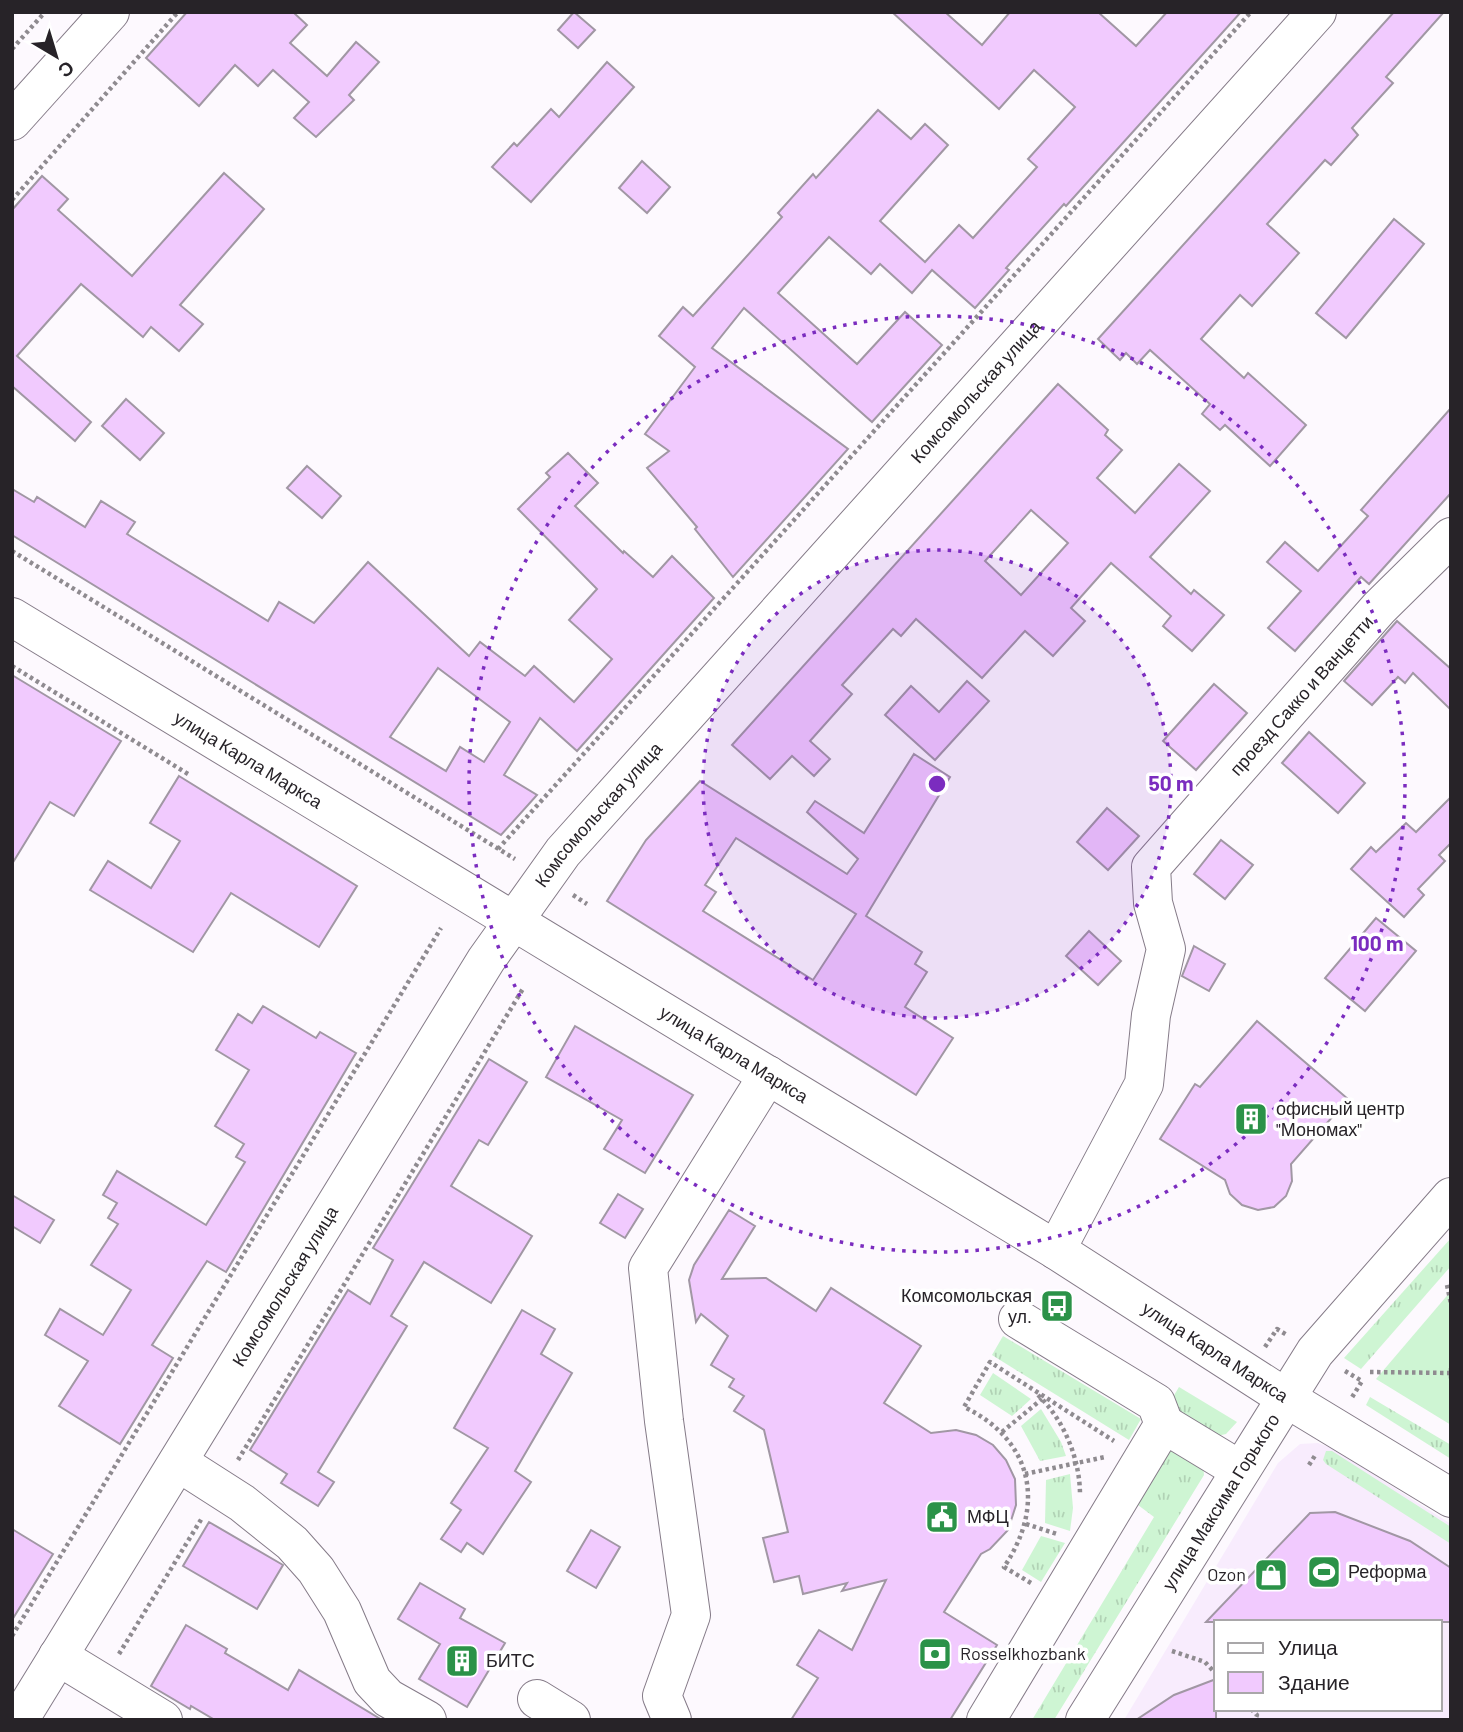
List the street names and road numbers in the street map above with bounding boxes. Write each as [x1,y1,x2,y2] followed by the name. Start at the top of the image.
[906,315,1046,467] street label: Комсомольская улица
[1225,610,1377,780] street label: проезд Сакко и Ванцетти
[170,706,328,813] street label: улица Карла Маркса
[530,737,667,891] street label: Комсомольская улица
[656,1000,813,1108] street label: улица Карла Маркса
[227,1201,343,1370] street label: Комсомольская улица
[1138,1296,1294,1407] street label: улица Карла Маркса
[1157,1409,1284,1594] street label: улица Максима Горького

